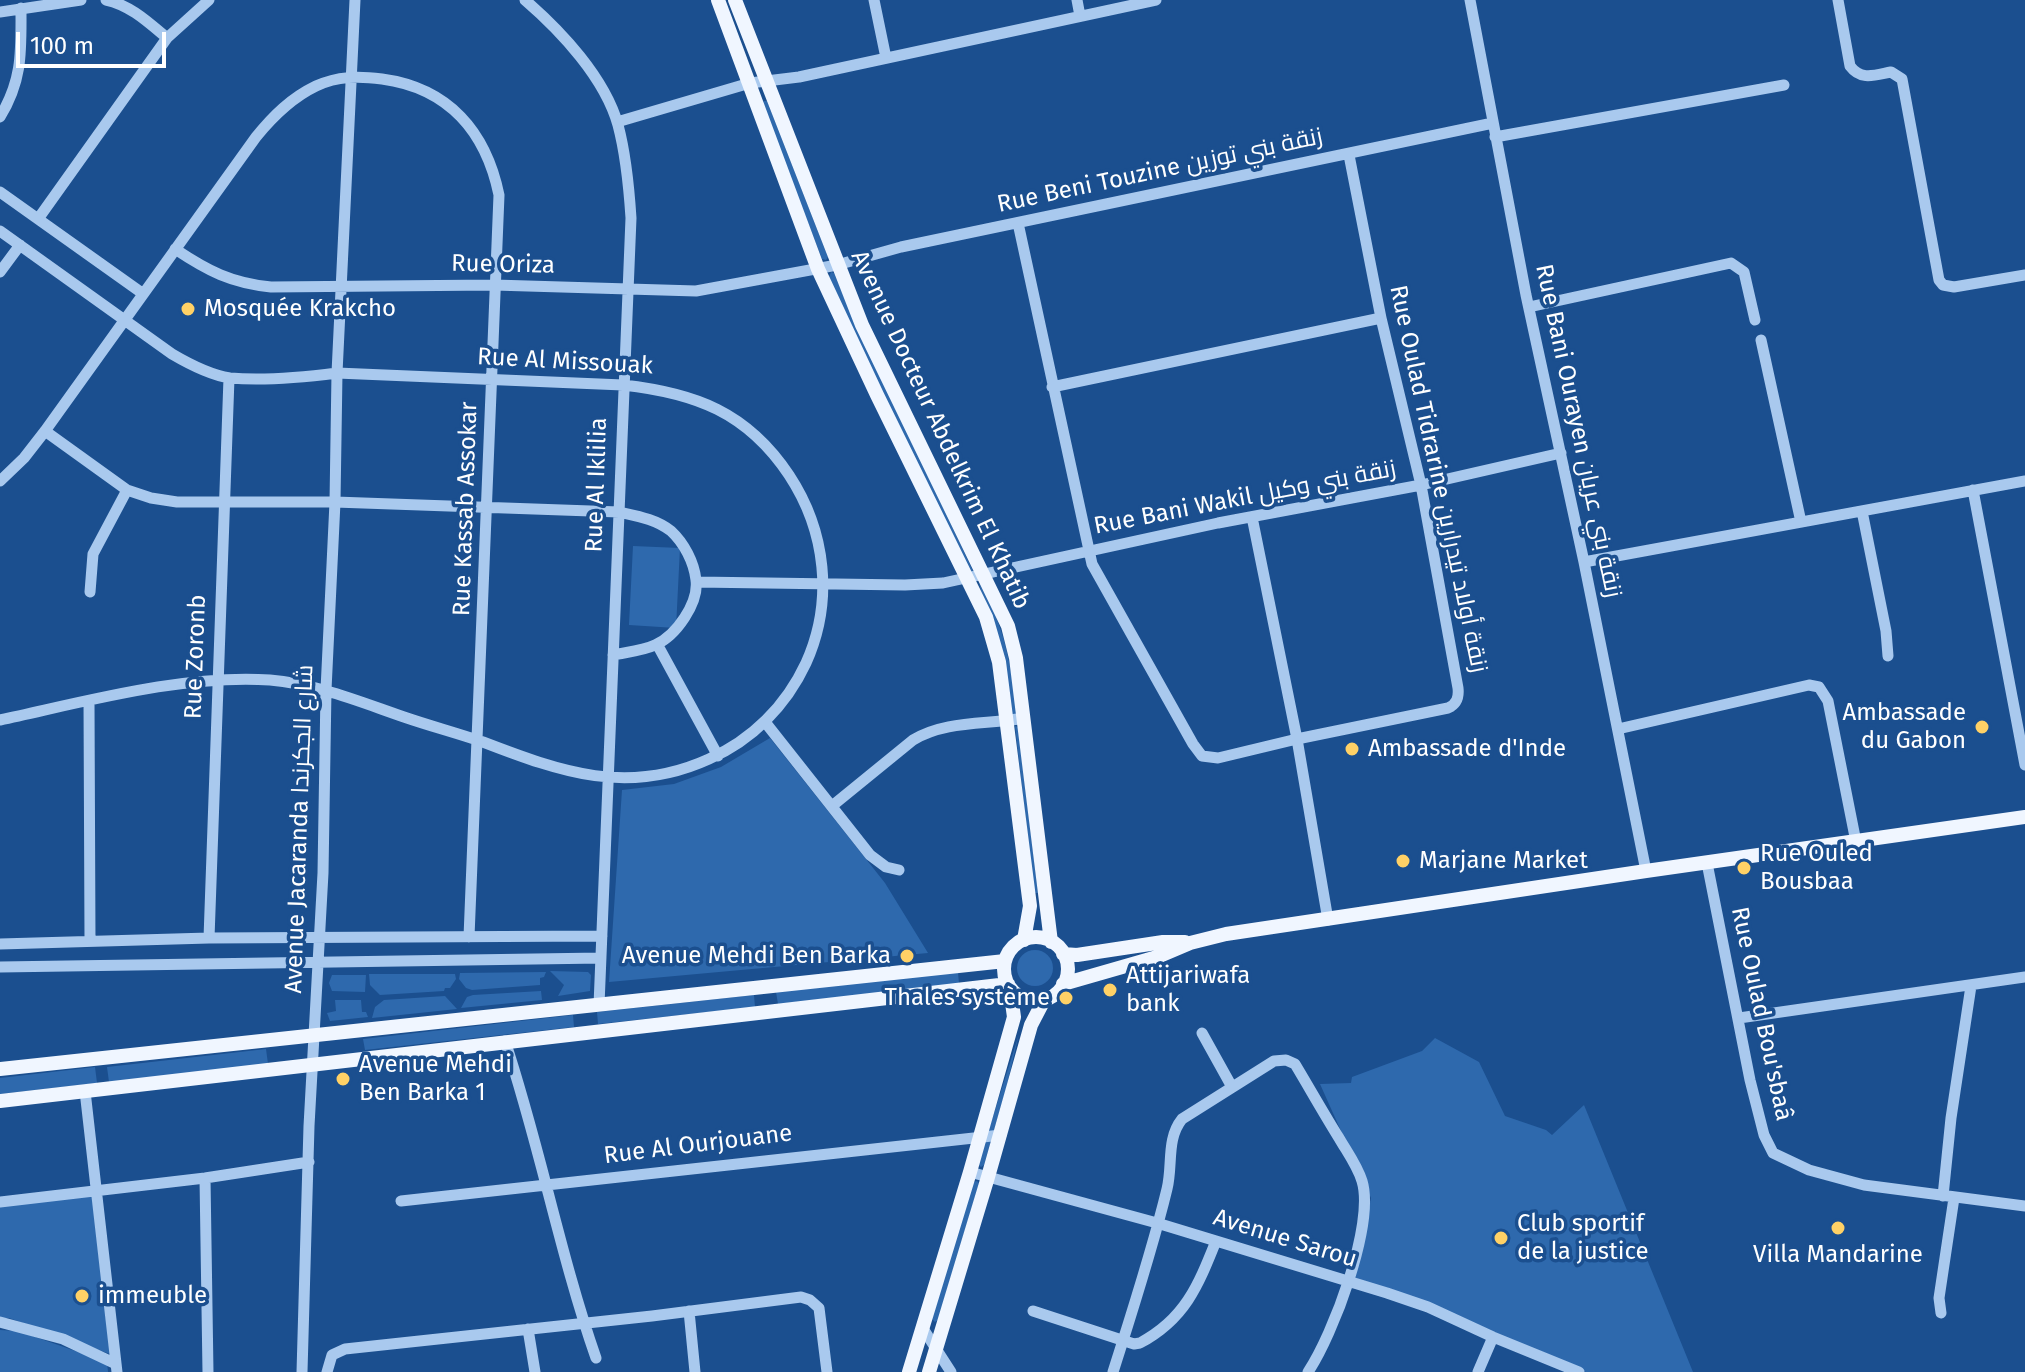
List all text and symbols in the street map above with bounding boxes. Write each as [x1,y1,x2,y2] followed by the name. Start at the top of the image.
[20,16,170,66] scale bar
[30,32,94,60] text: 100 m
[995,122,1325,220] street label: Rue Beni Touzine زنقة بني توزين
[844,246,1036,614] street label: Avenue Docteur Abdelkrim El Khatib
[451,250,555,280] street label: Rue Oriza
[1529,262,1627,600] street label: Rue Bani Ourayen زنقة بني عريان
[1383,283,1493,675] street label: Rue Oulad Tidrarine زنقة أولاد تيدرارين
[204,295,396,323] place label: Mosquée Krakcho
[179,300,197,318] marker: Mosquée Krakcho
[476,343,654,381] street label: Rue Al Missouak
[448,401,484,617] street label: Rue Kassab Assokar
[580,417,614,553] street label: Rue Al Iklilia
[1092,455,1398,541] street label: Rue Bani Wakil زنقة بني وكيل
[179,594,213,720] street label: Rue Zoronb
[280,664,320,994] street label: Avenue Jacaranda شارع الجكرندا
[1842,699,1966,755] place label: Ambassade du Gabon
[1973,718,1991,736] marker: Ambassade du Gabon
[1368,735,1566,763] place label: Ambassade d'Inde
[1343,740,1361,758] marker: Ambassade d'Inde
[1760,840,1873,896] place label: Rue Ouled Bousbaa
[1419,847,1588,875] place label: Marjane Market
[1394,852,1412,870] marker: Marjane Market
[1735,859,1753,877] marker: Rue Ouled Bousbaa
[1724,904,1798,1124] street label: Rue Oulad Bou'sbaâ
[622,942,891,970] place label: Avenue Mehdi Ben Barka
[898,947,916,965] marker: Avenue Mehdi Ben Barka
[1126,962,1250,1018] place label: Attijariwafa bank
[1101,981,1119,999] marker: Attijariwafa bank
[884,984,1050,1012] place label: Thales système
[1057,989,1075,1007] marker: Thales système
[359,1051,512,1107] place label: Avenue Mehdi Ben Barka 1
[334,1070,352,1088] marker: Avenue Mehdi Ben Barka 1
[602,1119,794,1171] street label: Rue Al Ourjouane
[1210,1203,1360,1275] street label: Avenue Sarou
[1517,1210,1649,1266] place label: Club sportif de la justice
[1829,1219,1847,1237] marker: Villa Mandarine
[1492,1229,1510,1247] marker: Club sportif de la justice
[1753,1241,1923,1269] place label: Villa Mandarine
[98,1282,207,1310] place label: immeuble
[73,1287,91,1305] marker: immeuble

